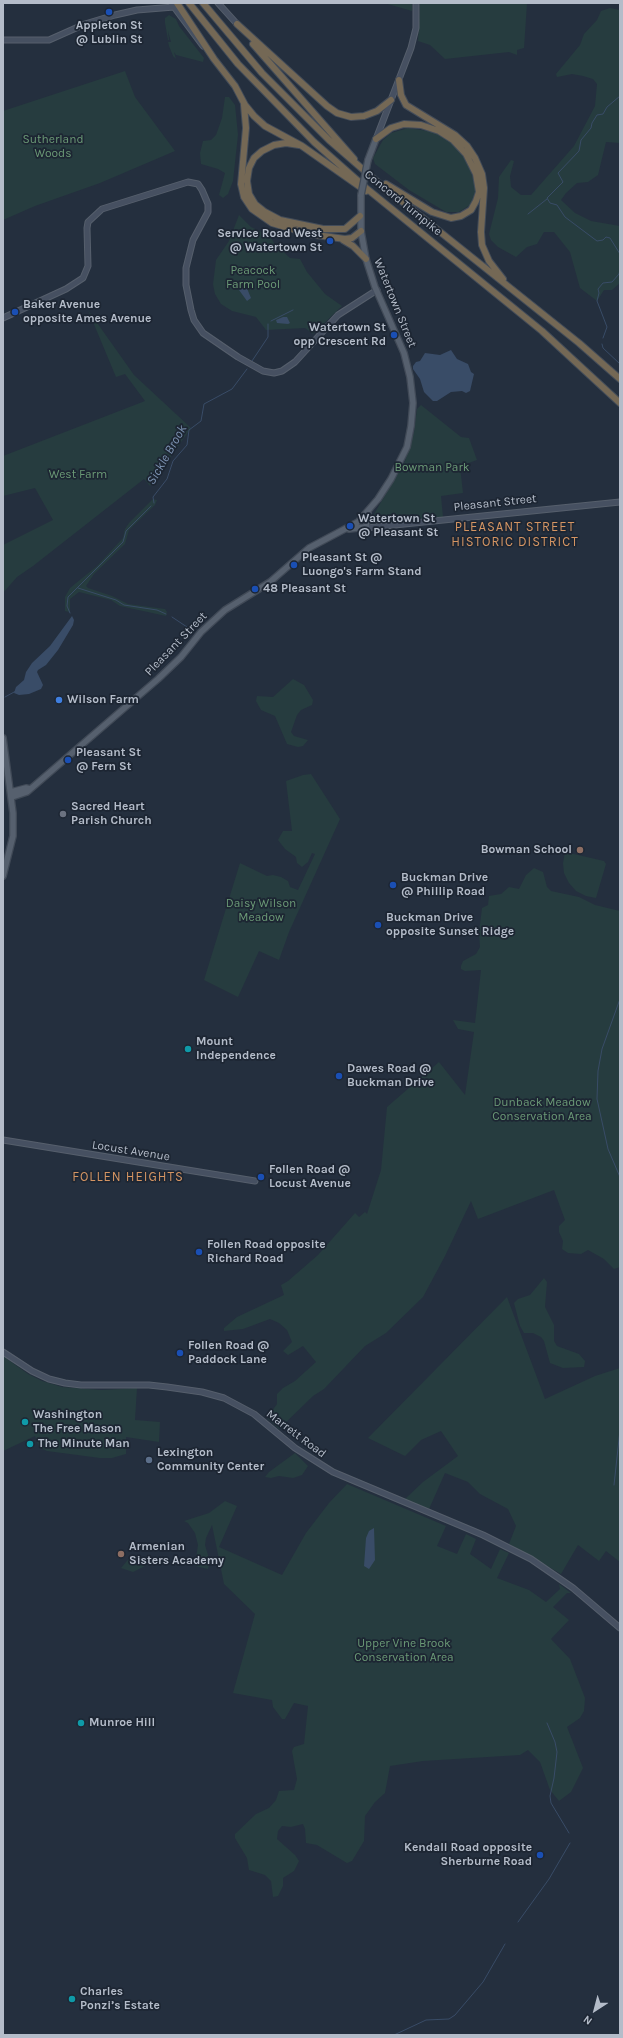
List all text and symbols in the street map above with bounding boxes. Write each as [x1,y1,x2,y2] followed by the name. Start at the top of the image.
[104,7,114,17] marker: Appleton St @ Lublin St
[76,19,142,47] place label: Appleton St @ Lublin St
[22,133,84,161] park label: Sutherland Woods
[361,167,445,239] street label: Concord Turnpike
[217,227,322,255] place label: Service Road West @ Watertown St
[325,236,335,246] marker: Service Road West @ Watertown St
[371,256,419,350] street label: Watertown Street
[226,264,280,292] park label: Peacock Farm Pool
[23,298,151,326] place label: Baker Avenue opposite Ames Avenue
[10,307,20,317] marker: Baker Avenue opposite Ames Avenue
[293,321,386,349] place label: Watertown St opp Crescent Rd
[389,330,399,340] marker: Watertown St opp Crescent Rd
[144,422,190,488] water label: Sickle Brook
[395,461,469,475] park label: Bowman Park
[49,468,107,482] park label: West Farm
[453,491,537,515] street label: Pleasant Street
[358,512,438,540] place label: Watertown St @ Pleasant St
[451,519,579,550] district label: PLEASANT STREET HISTORIC DISTRICT
[345,521,355,531] marker: Watertown St @ Pleasant St
[302,551,422,579] place label: Pleasant St @ Luongo's Farm Stand
[289,560,299,570] marker: Pleasant St @ Luongo's Farm Stand
[263,582,346,596] place label: 48 Pleasant St
[250,584,260,594] marker: 48 Pleasant St
[142,609,210,679] street label: Pleasant Street
[67,693,139,707] place label: Wilson Farm
[54,695,64,705] marker: Wilson Farm
[76,746,141,774] place label: Pleasant St @ Fern St
[63,755,73,765] marker: Pleasant St @ Fern St
[71,800,152,828] place label: Sacred Heart Parish Church
[58,809,68,819] marker: Sacred Heart Parish Church
[481,843,572,857] place label: Bowman School
[575,845,585,855] marker: Bowman School
[401,871,488,899] place label: Buckman Drive @ Phillip Road
[388,880,398,890] marker: Buckman Drive @ Phillip Road
[226,897,296,925] park label: Daisy Wilson Meadow
[386,911,514,939] place label: Buckman Drive opposite Sunset Ridge
[373,920,383,930] marker: Buckman Drive opposite Sunset Ridge
[196,1035,276,1063] place label: Mount Independence
[183,1044,193,1054] marker: Mount Independence
[347,1062,434,1090] place label: Dawes Road @ Buckman Drive
[334,1071,344,1081] marker: Dawes Road @ Buckman Drive
[492,1096,592,1124] park label: Dunback Meadow Conservation Area
[91,1138,171,1164] street label: Locust Avenue
[269,1163,351,1191] place label: Follen Road @ Locust Avenue
[72,1169,184,1185] district label: FOLLEN HEIGHTS
[256,1172,266,1182] marker: Follen Road @ Locust Avenue
[207,1238,326,1266] place label: Follen Road opposite Richard Road
[194,1247,204,1257] marker: Follen Road opposite Richard Road
[188,1339,269,1367] place label: Follen Road @ Paddock Lane
[175,1348,185,1358] marker: Follen Road @ Paddock Lane
[263,1407,329,1461] street label: Marrett Road
[33,1408,121,1436] place label: Washington The Free Mason
[20,1417,30,1427] marker: Washington The Free Mason
[38,1437,130,1451] place label: The Minute Man
[25,1439,35,1449] marker: The Minute Man
[157,1446,264,1474] place label: Lexington Community Center
[144,1455,154,1465] marker: Lexington Community Center
[129,1540,224,1568] place label: Armenian Sisters Academy
[116,1549,126,1559] marker: Armenian Sisters Academy
[354,1637,454,1665] park label: Upper Vine Brook Conservation Area
[89,1716,155,1730] place label: Munroe Hill
[76,1718,86,1728] marker: Munroe Hill
[404,1841,532,1869] place label: Kendall Road opposite Sherburne Road
[535,1850,545,1860] marker: Kendall Road opposite Sherburne Road
[80,1985,160,2013] place label: Charles Ponzi’s Estate
[575,1990,615,2030] north arrow
[67,1994,77,2004] marker: Charles Ponzi’s Estate
[581,2013,595,2028] text: N

